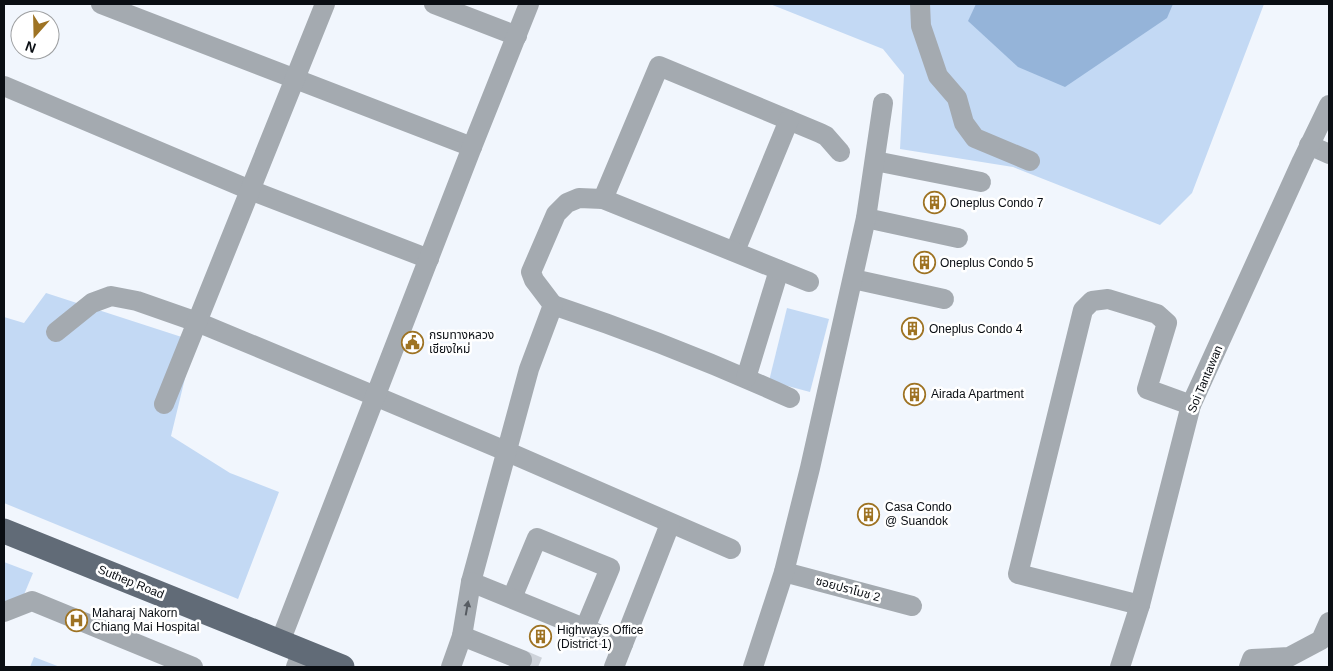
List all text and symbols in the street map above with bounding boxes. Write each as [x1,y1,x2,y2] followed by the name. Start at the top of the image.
[10,10,60,60] north arrow
[23,38,38,56] text: N
[922,191,946,215] building icon: Oneplus Condo 7
[950,196,1044,210] place label: Oneplus Condo 7
[912,251,936,275] building icon: Oneplus Condo 5
[940,256,1034,270] place label: Oneplus Condo 5
[901,317,925,341] building icon: Oneplus Condo 4
[929,322,1023,336] place label: Oneplus Condo 4
[429,328,494,356] place label: กรมทางหลวง เชียงใหม่
[401,330,425,354] public building icon: กรมทางหลวง เชียงใหม่
[1185,343,1225,415] street label: Soi Tantawan
[903,382,927,406] building icon: Airada Apartment
[931,387,1024,401] place label: Airada Apartment
[885,500,952,528] place label: Casa Condo @ Suandok
[857,502,881,526] building icon: Casa Condo @ Suandok
[96,562,166,602] street label: Suthep Road
[814,574,882,604] street label: ซอยปราโมช 2
[463,599,471,615] one-way arrow
[92,606,199,634] place label: Maharaj Nakorn Chiang Mai Hospital
[64,608,88,632] hospital icon: Maharaj Nakorn Chiang Mai Hospital
[557,623,644,651] place label: Highways Office (District 1)
[529,625,553,649] building icon: Highways Office (District 1)

